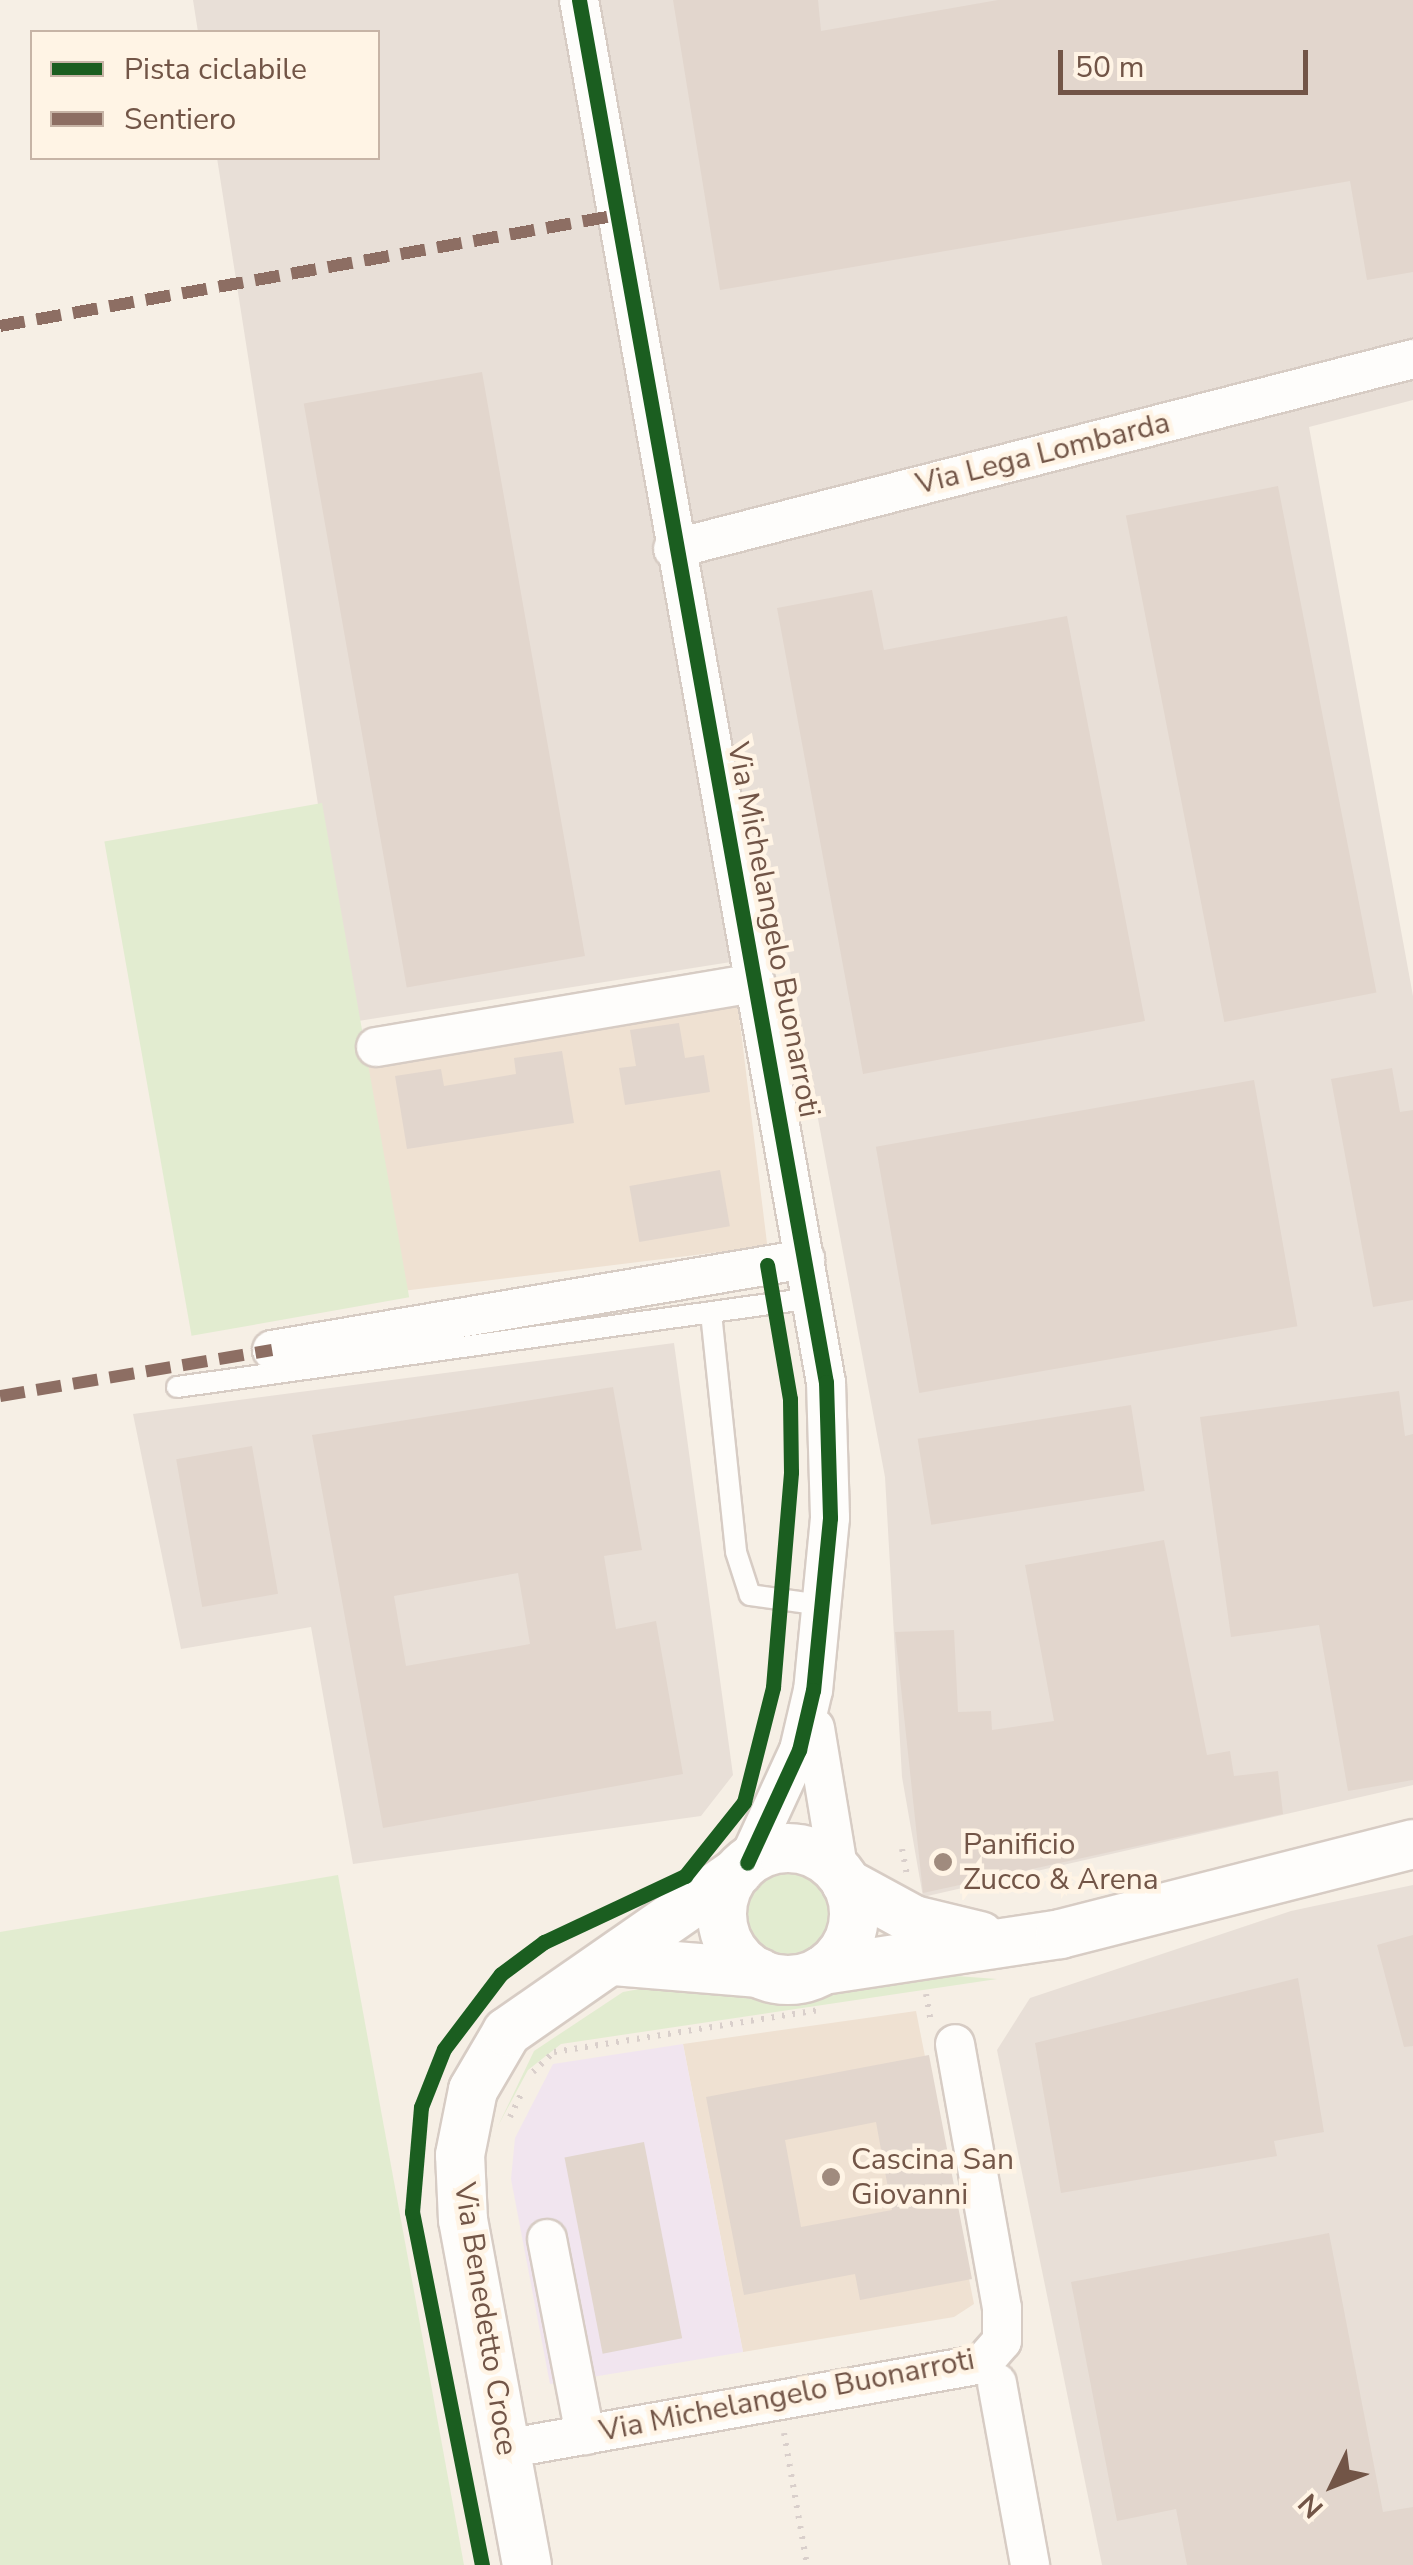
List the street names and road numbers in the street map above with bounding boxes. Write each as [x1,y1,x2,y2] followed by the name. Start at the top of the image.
[912,405,1174,503] street label: Via Lega Lombarda
[719,739,827,1121] street label: Via Michelangelo Buonarroti
[446,2180,524,2458] street label: Via Benedetto Croce
[596,2342,978,2450] street label: Via Michelangelo Buonarroti

